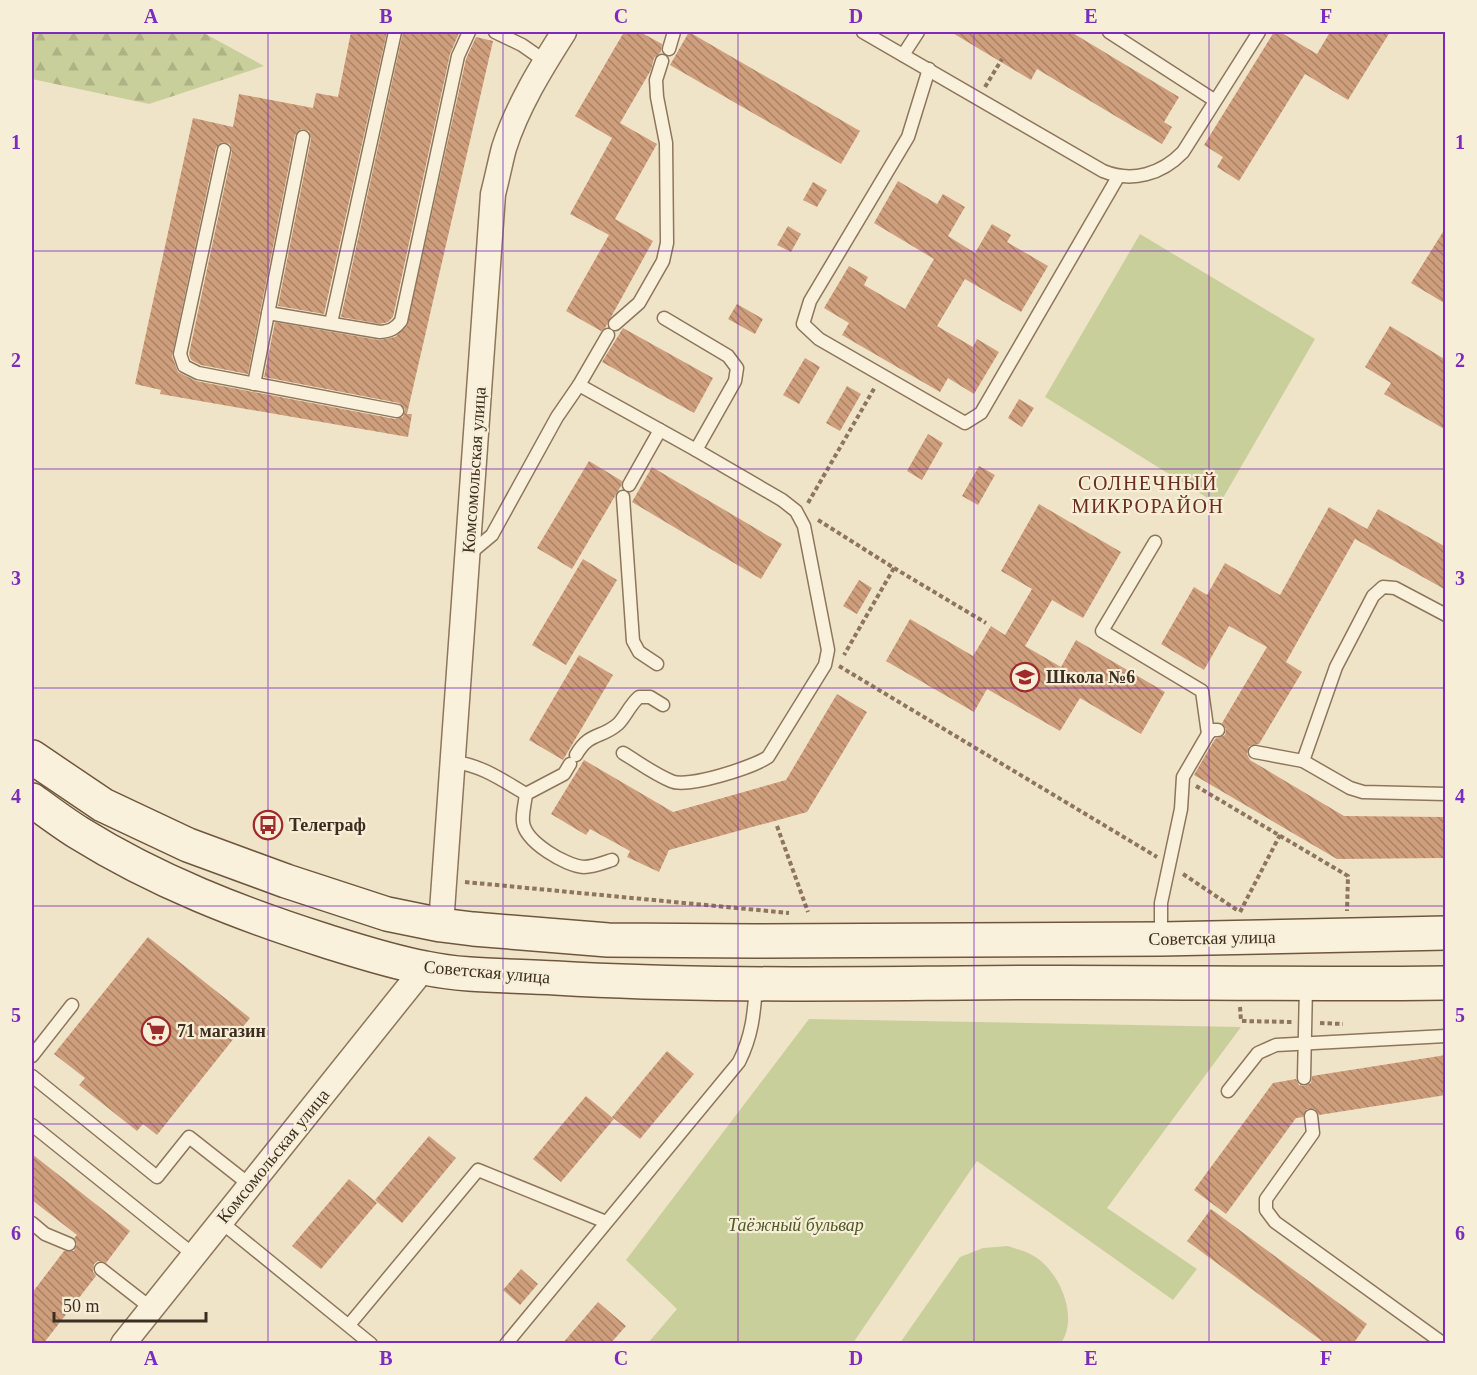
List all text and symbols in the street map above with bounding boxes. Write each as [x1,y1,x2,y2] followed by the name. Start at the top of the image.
[144,5,159,27] text: A
[379,5,393,27] text: B
[614,5,628,27] text: C
[849,5,863,27] text: D
[1084,5,1098,27] text: E
[1320,5,1332,27] text: F
[11,131,21,153] text: 1
[1455,131,1465,153] text: 1
[11,349,21,371] text: 2
[1455,349,1465,371] text: 2
[458,386,490,554] street label: Комсомольская улица
[1072,472,1224,517] district label: СОЛНЕЧНЫЙ МИКРОРАЙОН
[11,567,21,589] text: 3
[1455,567,1465,589] text: 3
[1009,661,1041,693] school or university icon: Школа №6
[1046,667,1135,687] place label: Школа №6
[11,785,21,807] text: 4
[1455,785,1465,807] text: 4
[252,809,284,841] bus stop icon: Телеграф
[289,815,366,835] place label: Телеграф
[1148,927,1276,949] street label: Советская улица
[423,956,551,988] street label: Советская улица
[11,1004,21,1026] text: 5
[1455,1004,1465,1026] text: 5
[140,1015,172,1047] supermarket icon: 71 магазин
[177,1021,266,1041] place label: 71 магазин
[213,1085,333,1227] street label: Комсомольская улица
[728,1215,864,1235] park label: Таёжный бульвар
[11,1222,21,1244] text: 6
[1455,1222,1465,1244] text: 6
[54,1285,206,1323] scale bar
[63,1296,100,1316] text: 50 m
[144,1347,159,1369] text: A
[379,1347,393,1369] text: B
[614,1347,628,1369] text: C
[849,1347,863,1369] text: D
[1084,1347,1098,1369] text: E
[1320,1347,1332,1369] text: F

